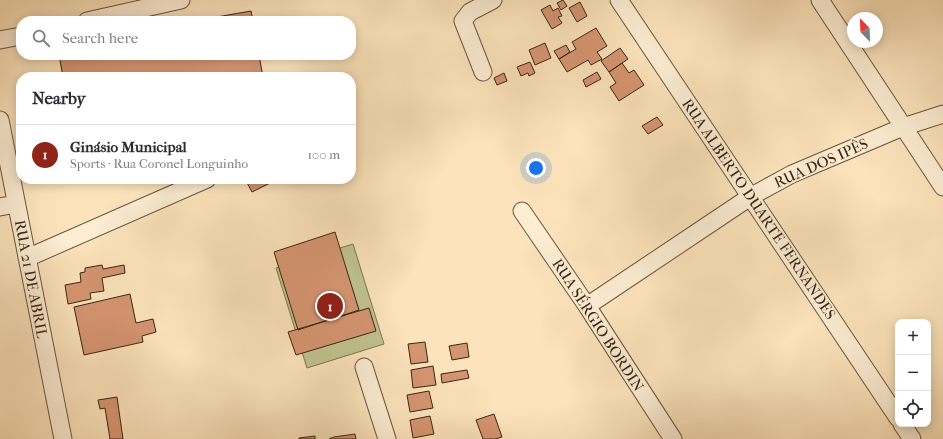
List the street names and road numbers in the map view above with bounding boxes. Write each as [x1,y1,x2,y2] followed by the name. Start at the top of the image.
[678,95,840,323] street label: RUA ALBERTO DUARTE FERNANDES
[771,134,871,192] street label: RUA DOS IPÊS
[11,218,51,340] street label: RUA 21 DE ABRIL
[548,255,648,395] street label: RUA SÉRGIO BORDIN

